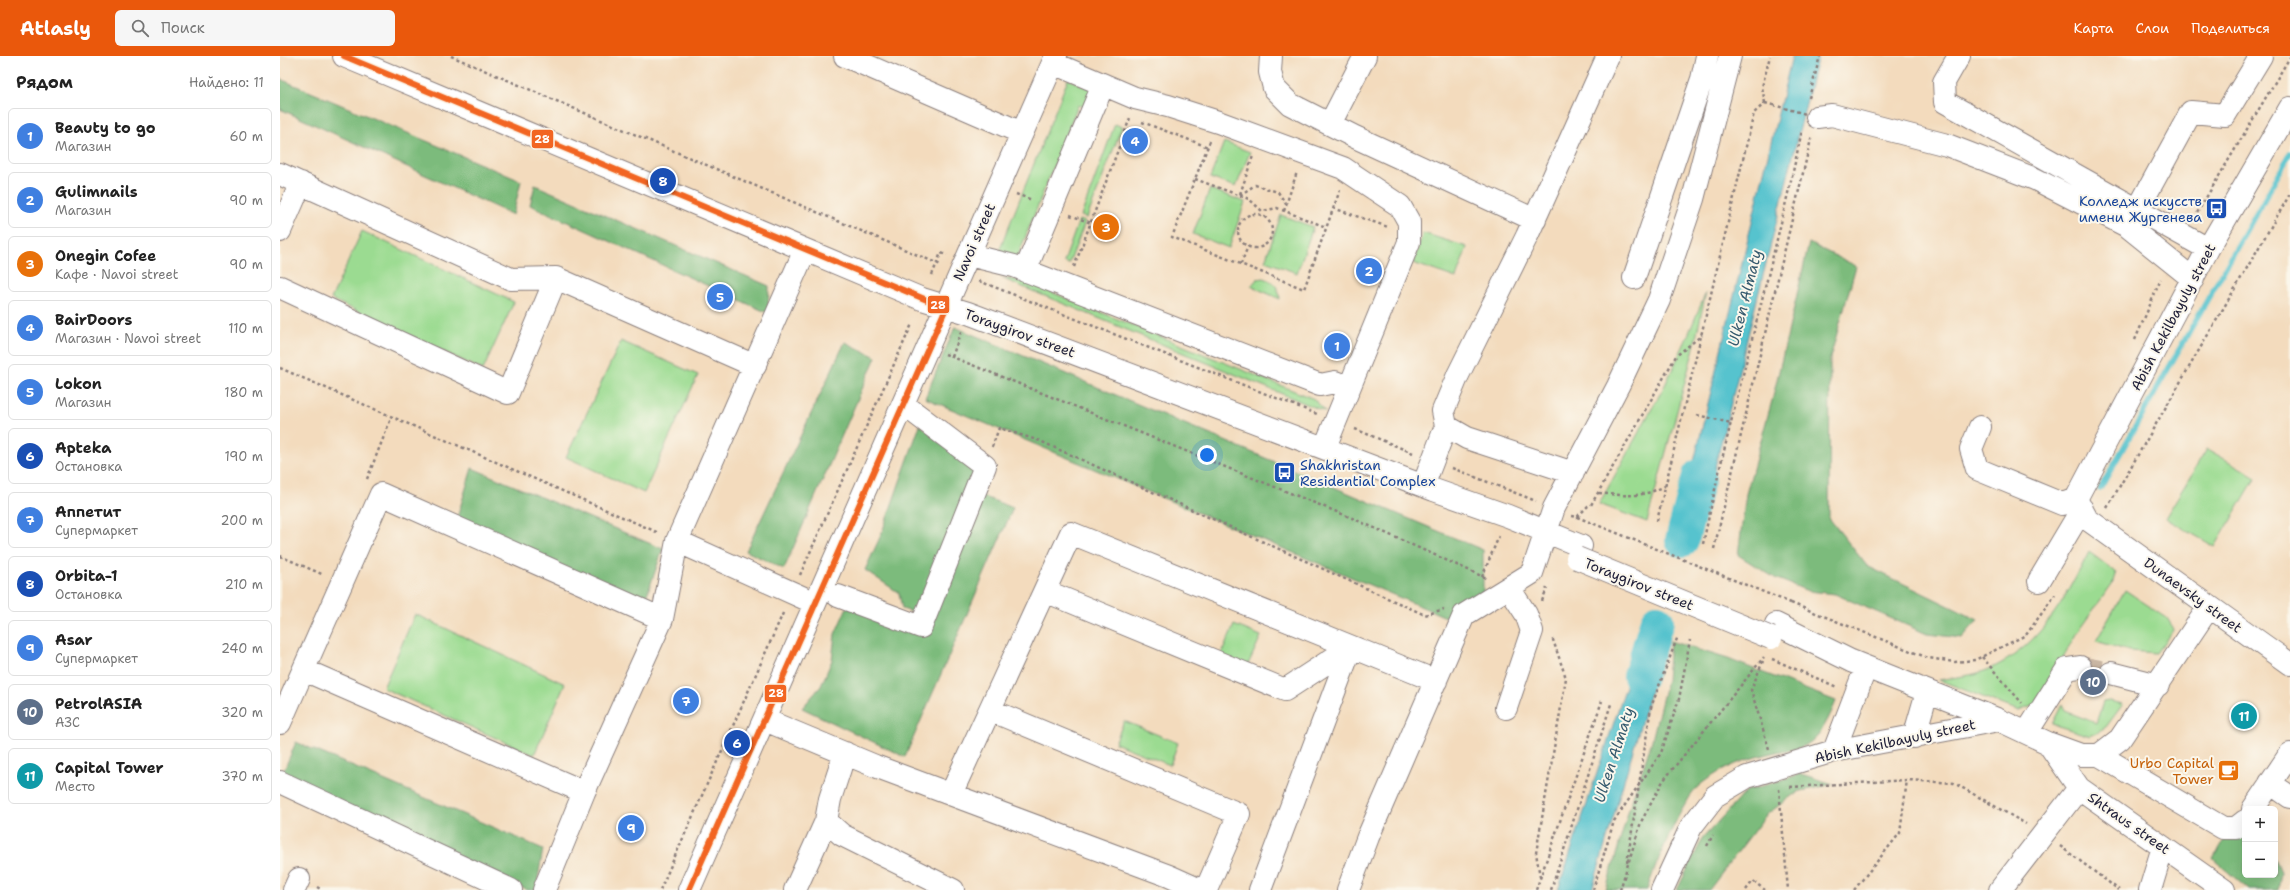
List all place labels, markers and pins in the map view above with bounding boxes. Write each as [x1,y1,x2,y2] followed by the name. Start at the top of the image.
[1122,126,1148,156] pin: 4
[650,166,676,196] pin: 8
[2079,192,2202,226] place label: Колледж искусств имени Жургенева
[2204,196,2230,222] bus stop icon: Колледж искусств имени Жургенева
[1093,212,1119,242] pin: 3
[1356,256,1382,286] pin: 2
[707,282,733,312] pin: 5
[1324,331,1350,361] pin: 1
[1300,456,1436,490] place label: Shakhristan Residential Complex
[1272,460,1298,486] bus stop icon: Shakhristan Residential Complex
[2080,667,2106,697] pin: 10
[673,686,699,716] pin: 7
[2231,701,2257,731] pin: 11
[724,728,750,758] pin: 6
[2130,754,2215,788] place label: Urbo Capital Tower
[2216,758,2242,784] cafe icon: Urbo Capital Tower
[618,813,644,843] pin: 9

